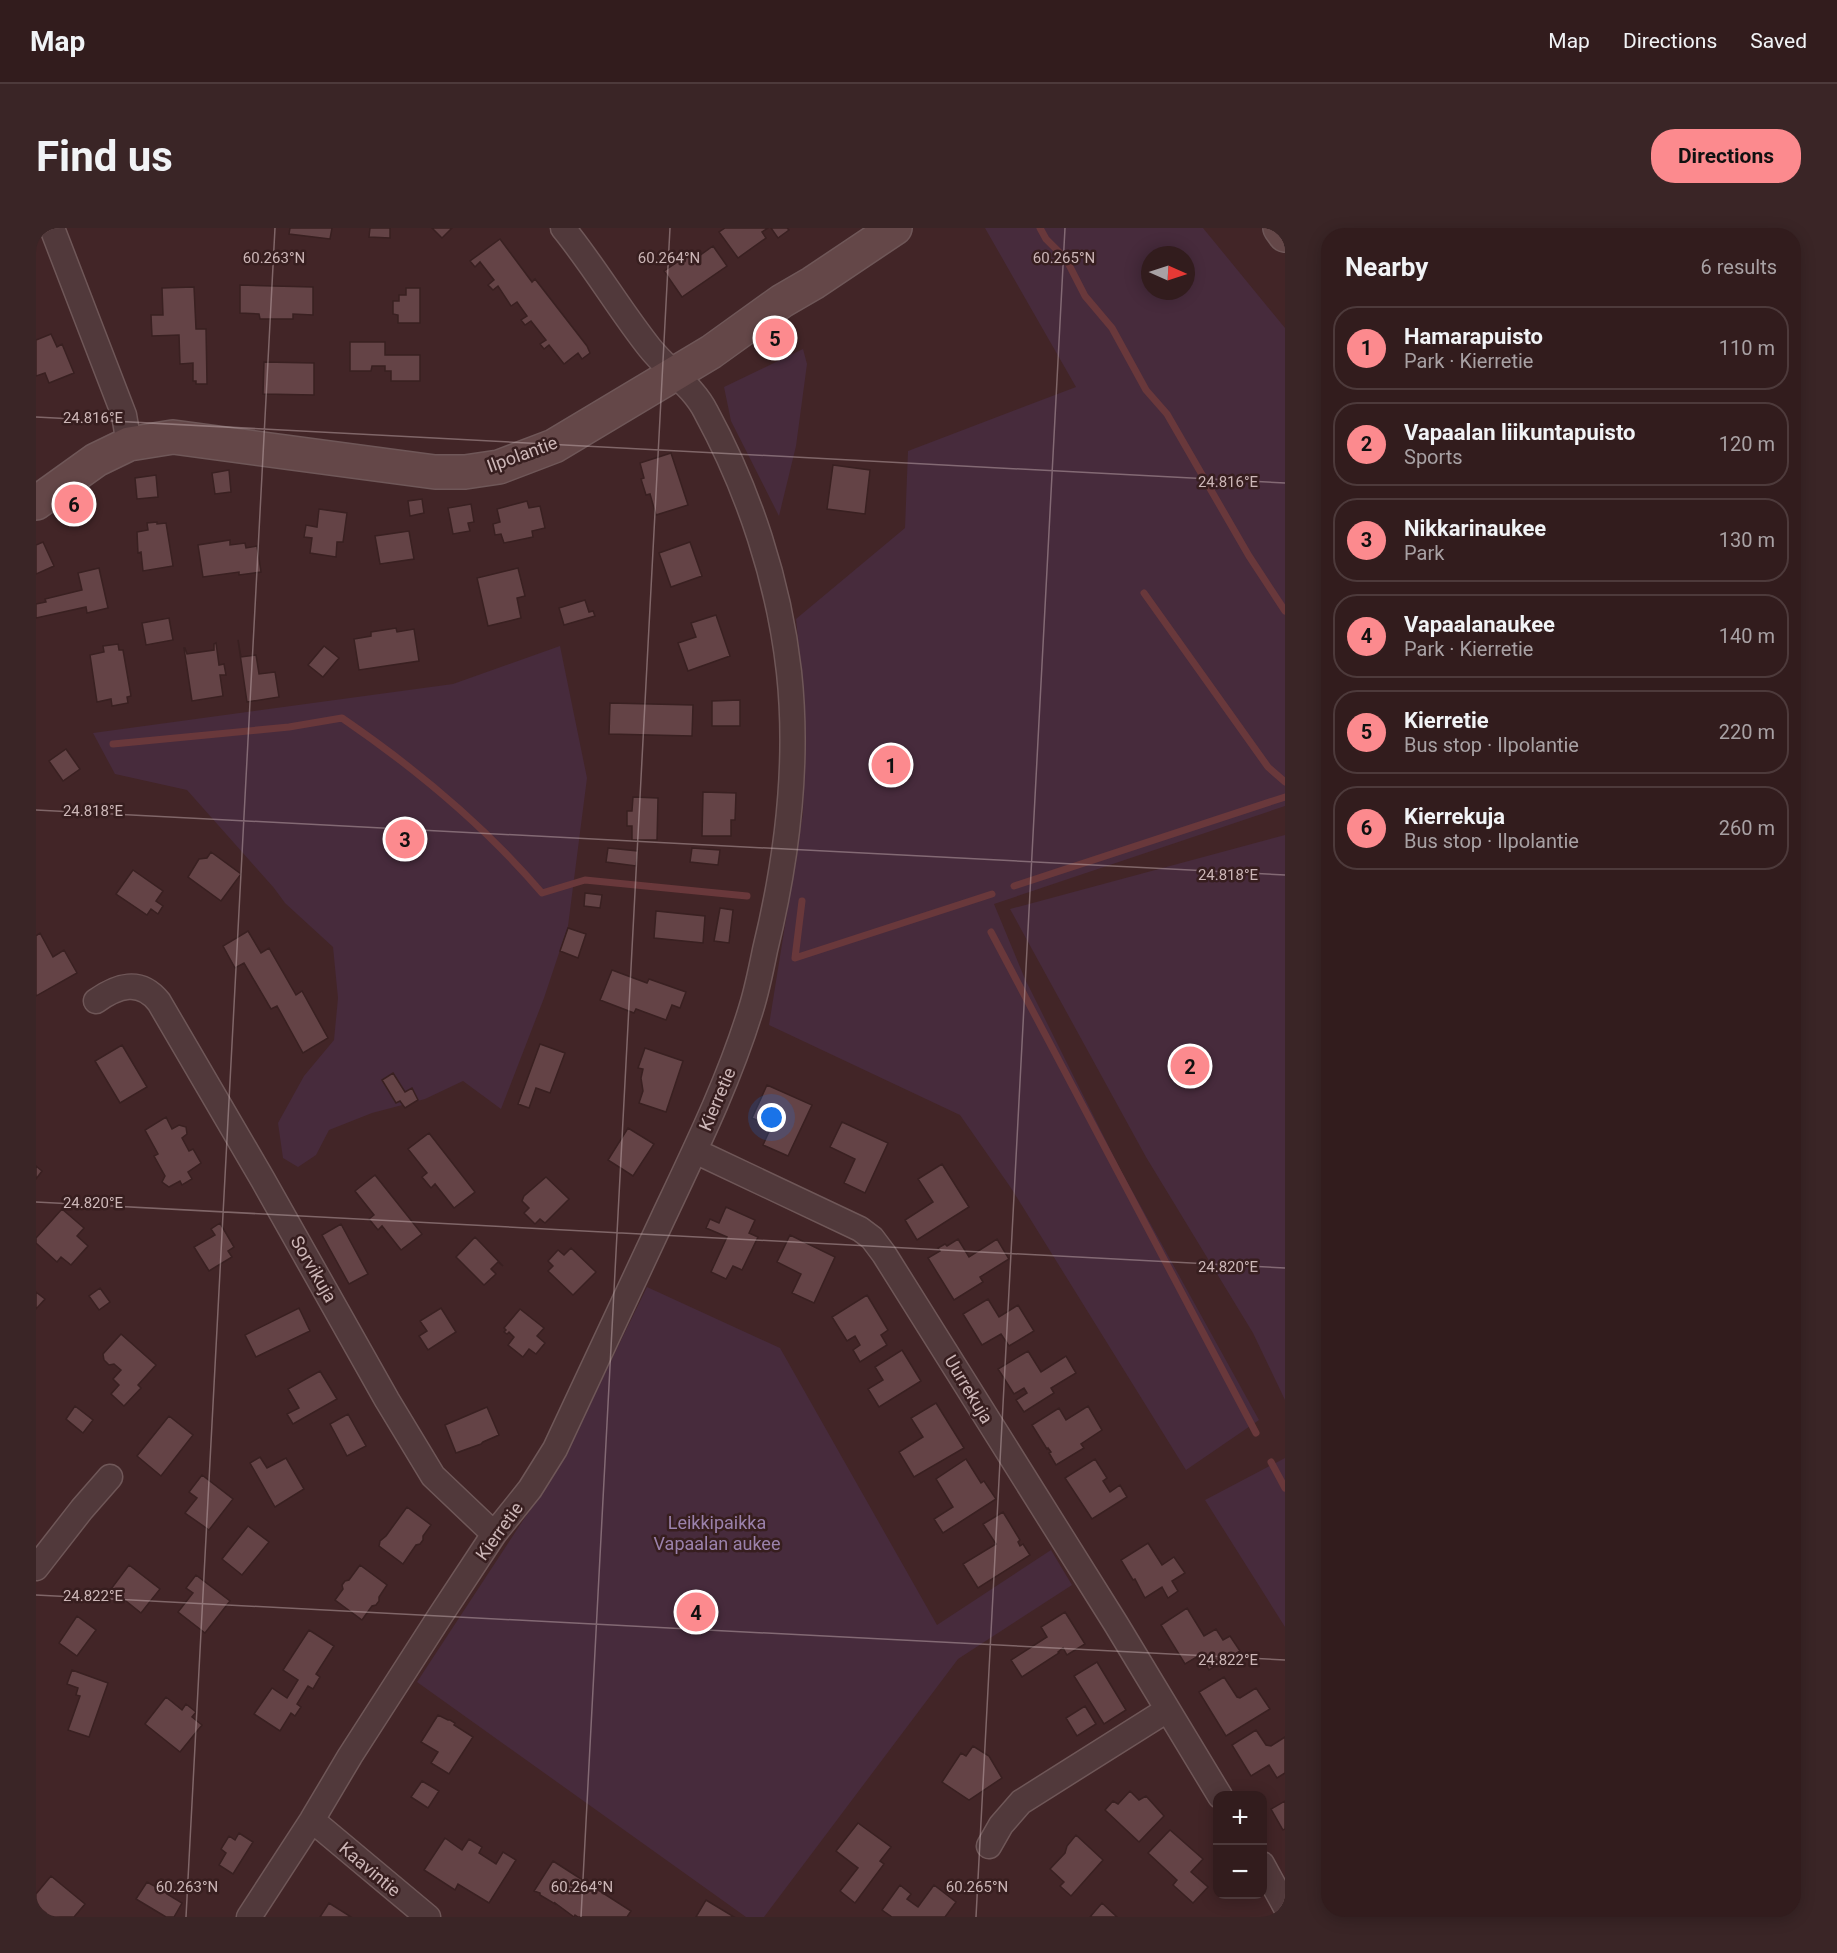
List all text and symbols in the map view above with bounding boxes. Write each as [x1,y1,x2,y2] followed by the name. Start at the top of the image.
[30,25,85,58] text: Map
[1548,29,1590,53] text: Map
[1623,29,1717,53] text: Directions
[1750,29,1807,53] text: Saved
[1651,129,1801,183] button: Directions
[36,132,173,181] text: Find us
[1141,246,1195,300] north arrow
[243,249,305,267] text: 60.263°N
[638,249,700,267] text: 60.264°N
[1033,249,1095,267] text: 60.265°N
[1345,252,1428,282] text: Nearby
[1701,255,1777,279] text: 6 results
[756,316,794,360] pin: 5
[1404,324,1543,349] text: Hamarapuisto
[1361,336,1372,360] text: 1
[1719,336,1775,360] text: 110 m
[1404,349,1533,373] text: Park · Kierretie
[63,409,124,427] text: 24.816°E
[1404,420,1635,445] text: Vapaalan liikuntapuisto
[484,432,560,476] street label: Ilpolantie
[1361,432,1372,456] text: 2
[1719,432,1775,456] text: 120 m
[1404,445,1463,469] text: Sports
[1198,473,1259,491] text: 24.816°E
[54,482,93,526] pin: 6
[1404,516,1546,541] text: Nikkarinaukee
[1361,528,1372,552] text: 3
[1719,528,1775,552] text: 130 m
[1404,541,1444,565] text: Park
[1404,612,1555,637] text: Vapaalanaukee
[1361,624,1372,648] text: 4
[1719,624,1775,648] text: 140 m
[1404,637,1533,661] text: Park · Kierretie
[1404,708,1489,733] text: Kierretie
[1361,720,1372,744] text: 5
[1719,720,1775,744] text: 220 m
[1404,733,1579,757] text: Bus stop · Ilpolantie
[872,742,910,788] pin: 1
[63,802,124,820] text: 24.818°E
[1404,804,1505,829] text: Kierrekuja
[386,816,424,862] pin: 3
[1361,816,1372,840] text: 6
[1719,816,1775,840] text: 260 m
[1404,829,1579,853] text: Bus stop · Ilpolantie
[1198,866,1259,884] text: 24.818°E
[1170,1044,1210,1088] pin: 2
[694,1064,740,1134] street label: Kierretie
[757,1103,786,1132] your location
[63,1194,124,1212] text: 24.820°E
[287,1232,341,1306] street label: Sorvikuja
[1198,1258,1259,1276] text: 24.820°E
[940,1351,998,1427] street label: Uurrekuja
[471,1498,527,1564] street label: Kierretie
[654,1512,780,1554] park label: Leikkipaikka Vapaalan aukee
[63,1587,124,1605] text: 24.822°E
[676,1590,716,1634] pin: 4
[1198,1651,1259,1669] text: 24.822°E
[1213,1791,1267,1899] map controls
[1213,1791,1267,1845] button: +
[335,1837,405,1901] street label: Kaavintie
[1213,1845,1267,1899] button: −
[156,1878,218,1896] text: 60.263°N
[551,1878,613,1896] text: 60.264°N
[946,1878,1008,1896] text: 60.265°N

